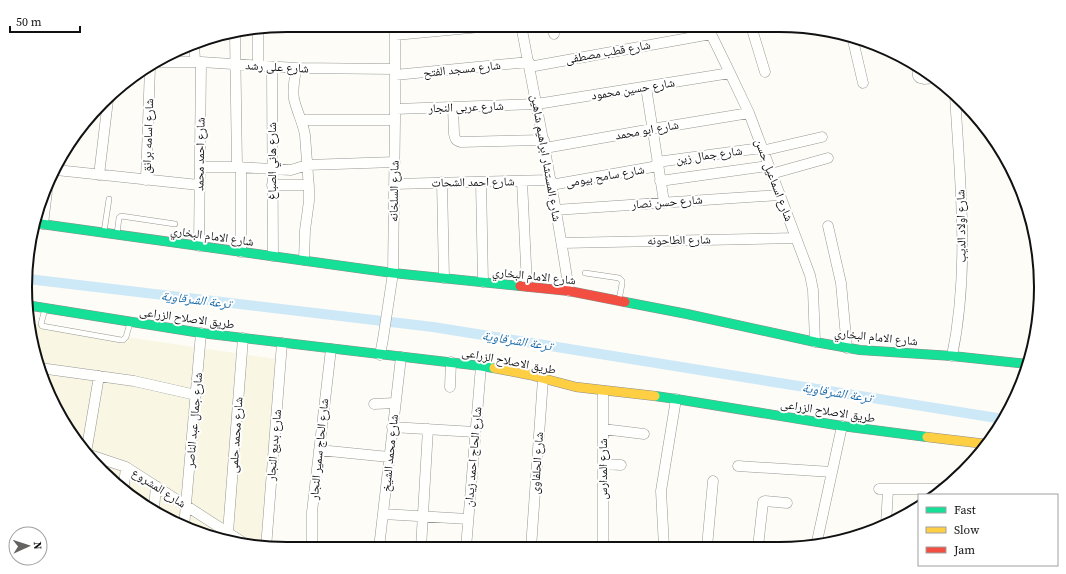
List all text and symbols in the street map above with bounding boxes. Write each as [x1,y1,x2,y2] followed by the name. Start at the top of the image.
[10,8,80,34] scale bar
[16,14,42,30] text: 50 m
[564,37,652,67] street label: شارع قطب مصطفى
[245,57,309,77] street label: شارع على رشد
[422,57,502,81] street label: شارع مسجد الفتح
[590,74,676,103] street label: شارع حسين محمود
[527,93,565,223] street label: شارع المستشار ابراهيم شاهين
[139,98,157,174] street label: شارع اسامه برانق
[427,98,504,116] street label: شارع عربى النجار
[191,117,209,191] street label: شارع احمد محمد
[614,117,680,143] street label: شارع ابو محمد
[264,122,282,200] street label: شارع هاني الصباغ
[751,136,797,224] street label: شارع اسماعيل حسن
[675,142,743,168] street label: شارع جمال زين
[385,160,403,222] street label: شارع السلخانه
[564,161,646,191] street label: شارع سامح بيومى
[431,173,515,191] street label: شارع احمد الشحات
[952,189,970,263] street label: شارع اولاد الديب
[630,192,703,213] street label: شارع حسن نصار
[169,222,255,252] street label: شارع الامام البخاري
[647,231,711,249] street label: شارع الطاحونه
[491,264,577,290] street label: شارع الامام البخاري
[160,287,235,313] water label: ترعة الشرقاوية
[139,303,236,333] street label: طريق الاصلاح الزراعى
[833,325,919,351] street label: شارع الامام البخاري
[481,327,556,355] water label: ترعة الشرقاوية
[461,344,558,378] street label: طريق الاصلاح الزراعى
[182,372,206,469] street label: شارع جمال عبد الناصر
[801,379,876,407] water label: ترعة الشرقاوية
[225,396,247,474] street label: شارع محمد حلمى
[779,396,877,426] street label: طريق الاصلاح الزراعى
[306,397,332,501] street label: شارع الحاج سمير النجار
[461,406,485,508] street label: شارع الحاج احمد زيدان
[263,408,285,482] street label: شارع بديع النجار
[378,413,402,493] street label: شارع محمد الشيخ
[527,431,547,495] street label: شارع الحلفاوى
[595,438,611,500] street label: شارع المدارس
[129,465,189,512] street label: شارع المشروع
[918,494,1058,566] legend
[954,502,976,518] text: Fast
[954,522,980,538] text: Slow
[8,526,48,566] north arrow
[30,541,45,550] text: N
[953,542,975,558] text: Jam

